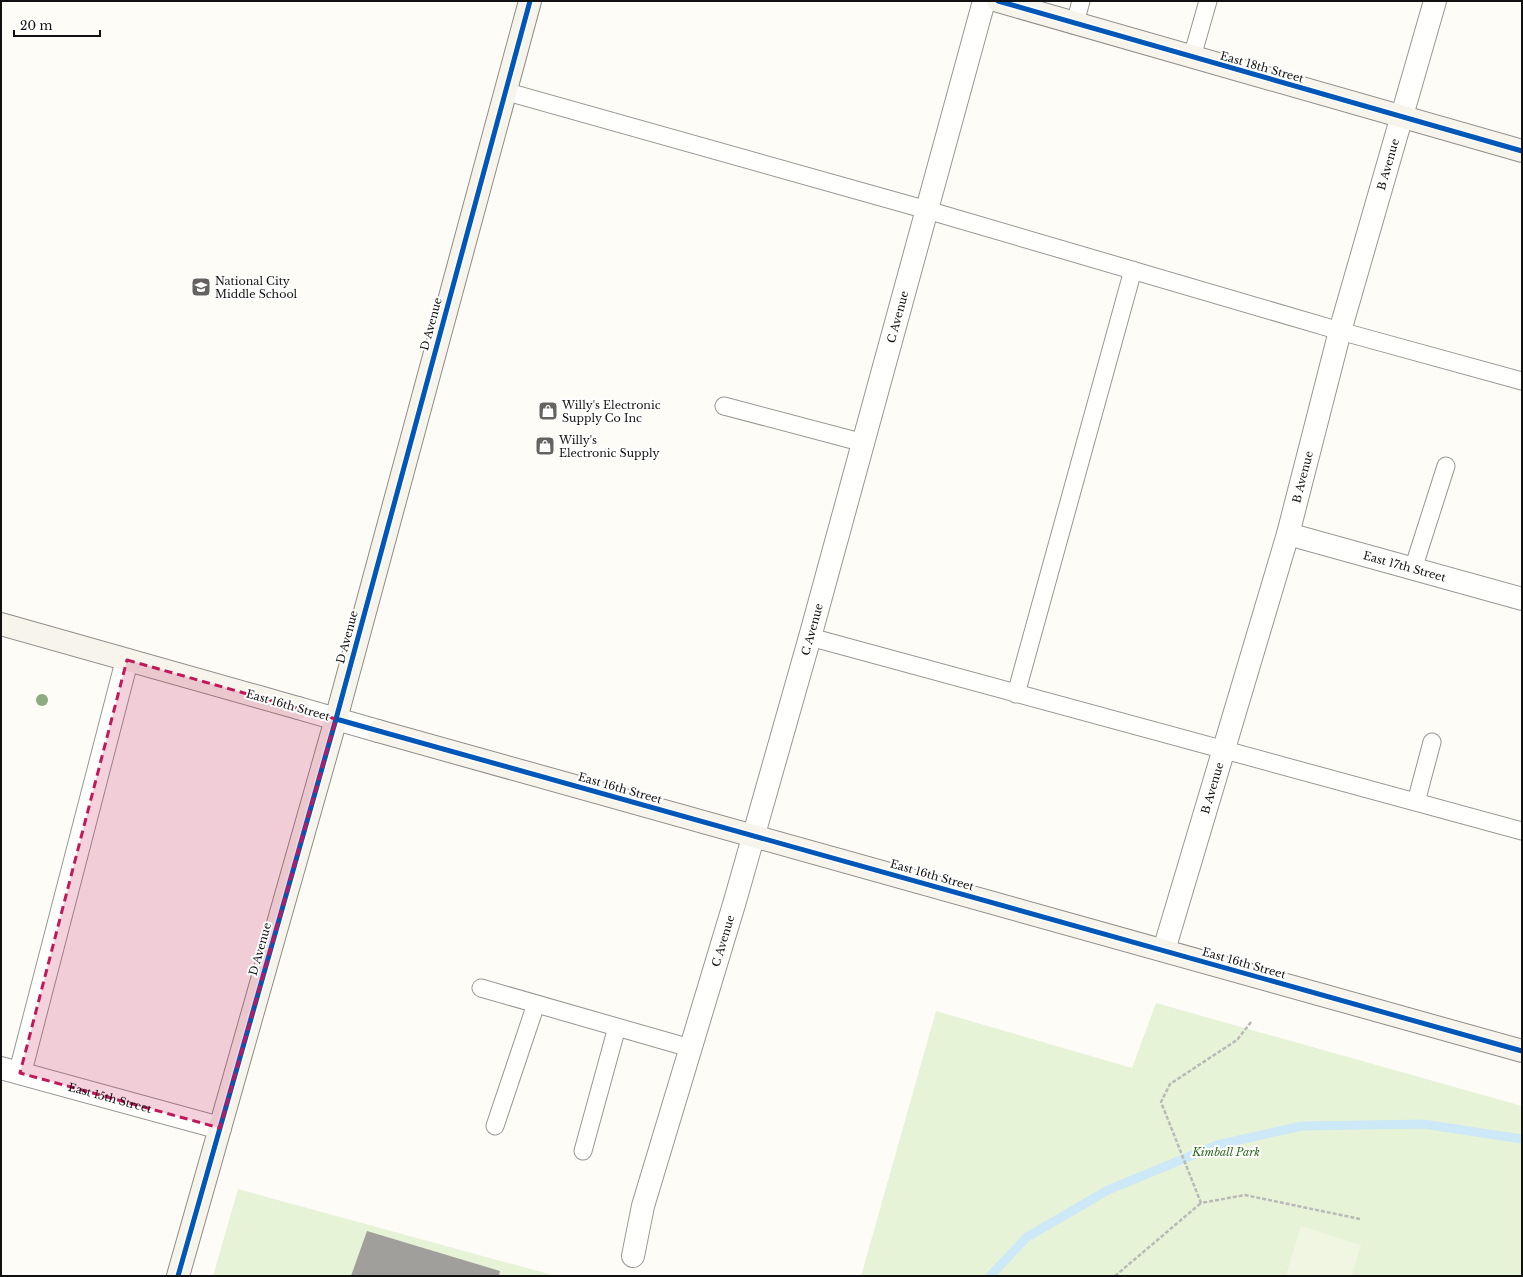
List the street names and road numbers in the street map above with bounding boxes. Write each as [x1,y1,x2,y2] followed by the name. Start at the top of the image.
[1219,48,1306,86] street label: East 18th Street
[1374,137,1402,192] street label: B Avenue
[884,289,911,344] street label: C Avenue
[417,296,445,352] street label: D Avenue
[1289,449,1316,504] street label: B Avenue
[1362,548,1448,585] street label: East 17th Street
[798,602,826,657] street label: C Avenue
[333,609,361,665] street label: D Avenue
[245,686,332,724] street label: East 16th Street
[1198,761,1227,815] street label: B Avenue
[577,769,664,807] street label: East 16th Street
[889,856,976,894] street label: East 16th Street
[709,913,737,968] street label: C Avenue
[246,921,274,977] street label: D Avenue
[1201,944,1288,982] street label: East 16th Street
[67,1080,154,1116] street label: East 15th Street

